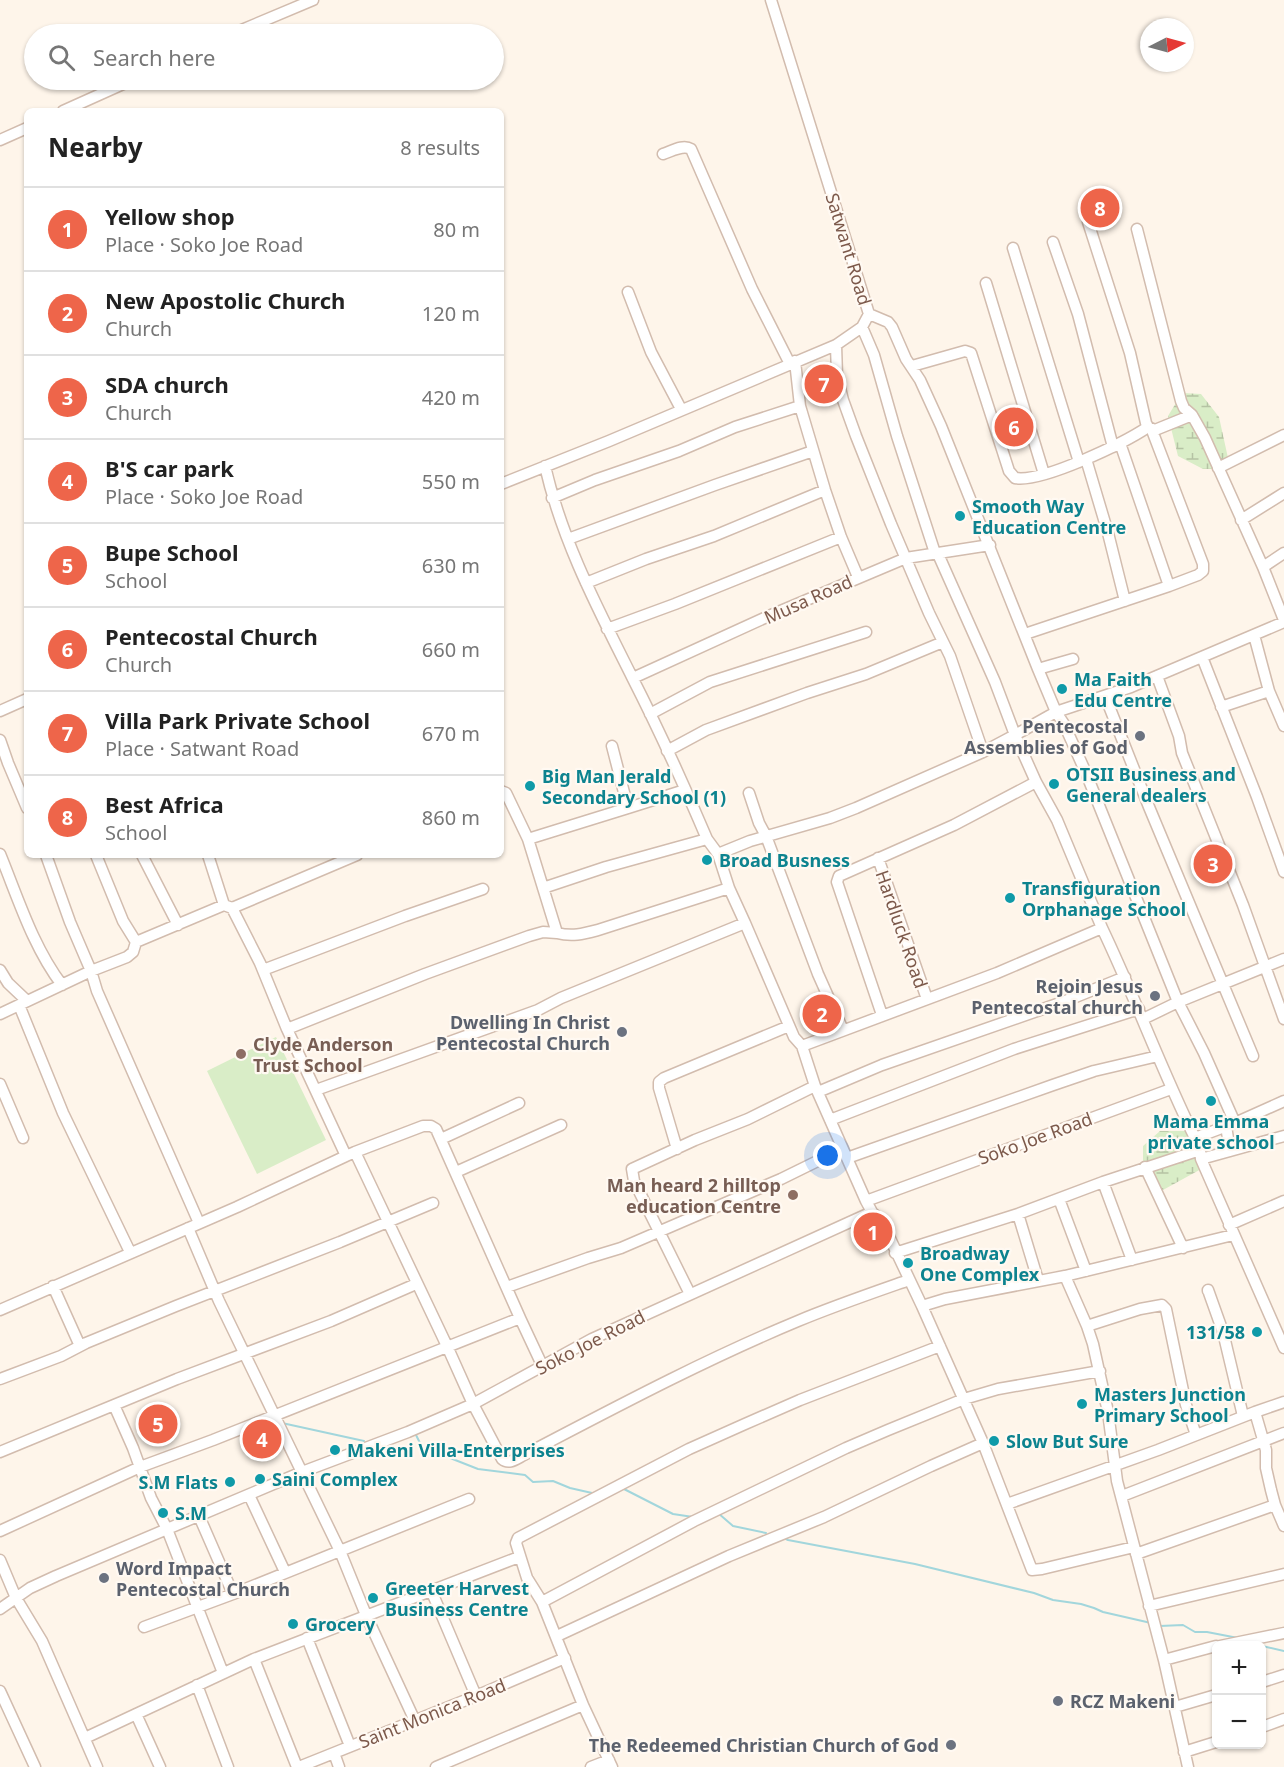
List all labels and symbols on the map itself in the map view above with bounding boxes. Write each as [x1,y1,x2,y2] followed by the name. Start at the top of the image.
[1140,18,1194,72] north arrow
[1080,186,1120,230] pin: 8
[821,190,877,308] street label: Satwant Road
[804,362,844,406] pin: 7
[994,404,1034,450] pin: 6
[972,494,1126,539] place label: Smooth Way Education Centre
[953,509,967,523] marker: Smooth Way Education Centre
[760,569,856,629] street label: Musa Road
[1074,667,1172,712] place label: Ma Faith Edu Centre
[1055,682,1069,696] marker: Ma Faith Edu Centre
[964,714,1128,759] place label: Pentecostal Assemblies of God
[1133,729,1147,743] marker: Pentecostal Assemblies of God
[1066,762,1236,807] place label: OTSII Business and General dealers
[542,764,726,809] place label: Big Man Jerald Secondary School (1)
[1047,777,1061,791] marker: OTSII Business and General dealers
[523,779,537,793] marker: Big Man Jerald Secondary School (1)
[1194,842,1232,886] pin: 3
[719,848,850,872] place label: Broad Busness
[700,853,714,867] marker: Broad Busness
[871,867,933,991] street label: Hardluck Road
[1022,876,1186,921] place label: Transfiguration Orphanage School
[1003,891,1017,905] marker: Transfiguration Orphanage School
[971,974,1143,1019] place label: Rejoin Jesus Pentecostal church
[1148,989,1162,1003] marker: Rejoin Jesus Pentecostal church
[802,992,842,1036] pin: 2
[436,1010,610,1055] place label: Dwelling In Christ Pentecostal Church
[615,1025,629,1039] marker: Dwelling In Christ Pentecostal Church
[253,1032,393,1077] place label: Clyde Anderson Trust School
[234,1047,248,1061] marker: Clyde Anderson Trust School
[1204,1094,1218,1108] marker: Mama Emma private school
[975,1106,1095,1170] street label: Soko Joe Road
[1148,1109,1275,1154] place label: Mama Emma private school
[813,1141,842,1170] your location
[607,1173,781,1218] place label: Man heard 2 hilltop education Centre
[786,1188,800,1202] marker: Man heard 2 hilltop education Centre
[854,1210,892,1254] pin: 1
[920,1241,1040,1286] place label: Broadway One Complex
[901,1256,915,1270] marker: Broadway One Complex
[531,1304,649,1380] street label: Soko Joe Road
[1186,1320,1245,1344] place label: 131/58
[1250,1325,1264,1339] marker: 131/58
[1094,1382,1246,1427] place label: Masters Junction Primary School
[1075,1397,1089,1411] marker: Masters Junction Primary School
[138,1402,178,1446] pin: 5
[242,1416,282,1462] pin: 4
[1006,1429,1128,1453] place label: Slow But Sure
[987,1434,1001,1448] marker: Slow But Sure
[347,1438,565,1462] place label: Makeni Villa-Enterprises
[328,1443,342,1457] marker: Makeni Villa-Enterprises
[272,1467,398,1491] place label: Saini Complex
[138,1470,218,1494] place label: S.M Flats
[253,1472,267,1486] marker: Saini Complex
[223,1475,237,1489] marker: S.M Flats
[175,1501,207,1525] place label: S.M
[156,1506,170,1520] marker: S.M
[116,1556,290,1601] place label: Word Impact Pentecostal Church
[97,1571,111,1585] marker: Word Impact Pentecostal Church
[385,1576,529,1621] place label: Greeter Harvest Business Centre
[366,1591,380,1605] marker: Greeter Harvest Business Centre
[305,1612,376,1636] place label: Grocery
[286,1617,300,1631] marker: Grocery
[355,1673,509,1753] street label: Saint Monica Road
[1070,1689,1175,1713] place label: RCZ Makeni
[1051,1694,1065,1708] marker: RCZ Makeni
[589,1733,939,1757] place label: The Redeemed Christian Church of God
[944,1738,958,1752] marker: The Redeemed Christian Church of God

